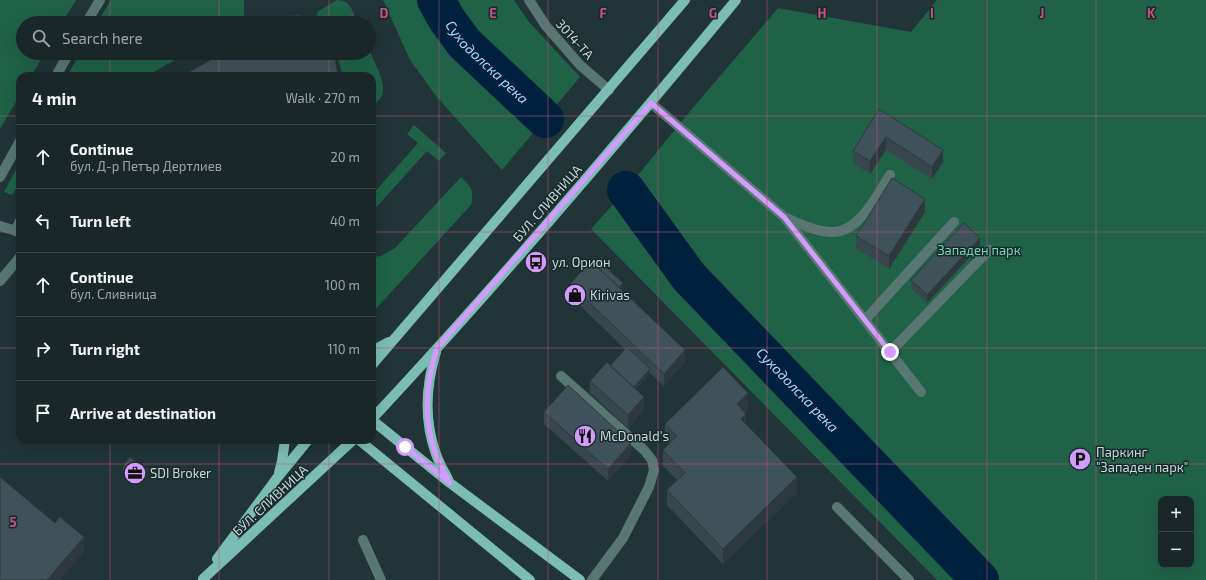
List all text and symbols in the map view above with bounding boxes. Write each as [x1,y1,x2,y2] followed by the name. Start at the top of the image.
[380,5,389,21] text: D
[489,5,497,21] text: E
[599,5,607,21] text: F
[709,5,717,21] text: G
[818,5,827,21] text: H
[930,5,934,21] text: I
[1040,5,1044,21] text: J
[1147,5,1156,21] text: K
[553,15,597,63] street label: 3014-ТА
[16,16,376,60] search box
[442,17,532,107] water label: Суходолска река
[30,27,52,49] icon: search
[62,29,143,47] text: Search here
[32,88,76,108] text: 4 min
[285,90,360,106] text: Walk · 270 m
[70,140,133,158] text: Continue
[32,146,54,168] icon: ahead
[331,149,360,165] text: 20 m
[70,158,222,174] text: бул. Д-р Петър Дертлиев
[509,161,585,245] street label: БУЛ. СЛИВНИЦА
[32,210,54,232] icon: left
[70,212,131,230] text: Turn left
[330,213,360,229] text: 40 m
[937,242,1021,258] park label: Западен парк
[523,249,549,275] bus stop icon: ул. Орион
[552,254,611,270] place label: ул. Орион
[70,268,133,286] text: Continue
[32,274,54,296] icon: ahead
[325,277,360,293] text: 100 m
[562,282,588,308] shop icon: Kirivas
[70,286,157,302] text: бул. Сливница
[590,287,630,303] place label: Kirivas
[32,338,54,360] icon: right
[70,340,140,358] text: Turn right
[328,341,360,357] text: 110 m
[881,343,899,361] route end
[753,344,842,435] water label: Суходолска река
[32,402,54,424] icon: arrive
[70,404,216,422] text: Arrive at destination
[572,423,598,449] restaurant icon: McDonald's
[600,428,669,444] place label: McDonald's
[396,438,414,456] route start
[1096,444,1188,475] place label: Паркинг "Западен парк"
[1067,446,1093,472] parking icon: Паркинг "Западен парк"
[122,460,148,486] office icon: SDI Broker
[229,461,311,539] street label: БУЛ. СЛИВНИЦА
[150,465,211,481] place label: SDI Broker
[1158,496,1194,568] map controls
[1158,496,1194,532] button: +
[9,514,17,530] text: 5
[1158,532,1194,568] button: −

